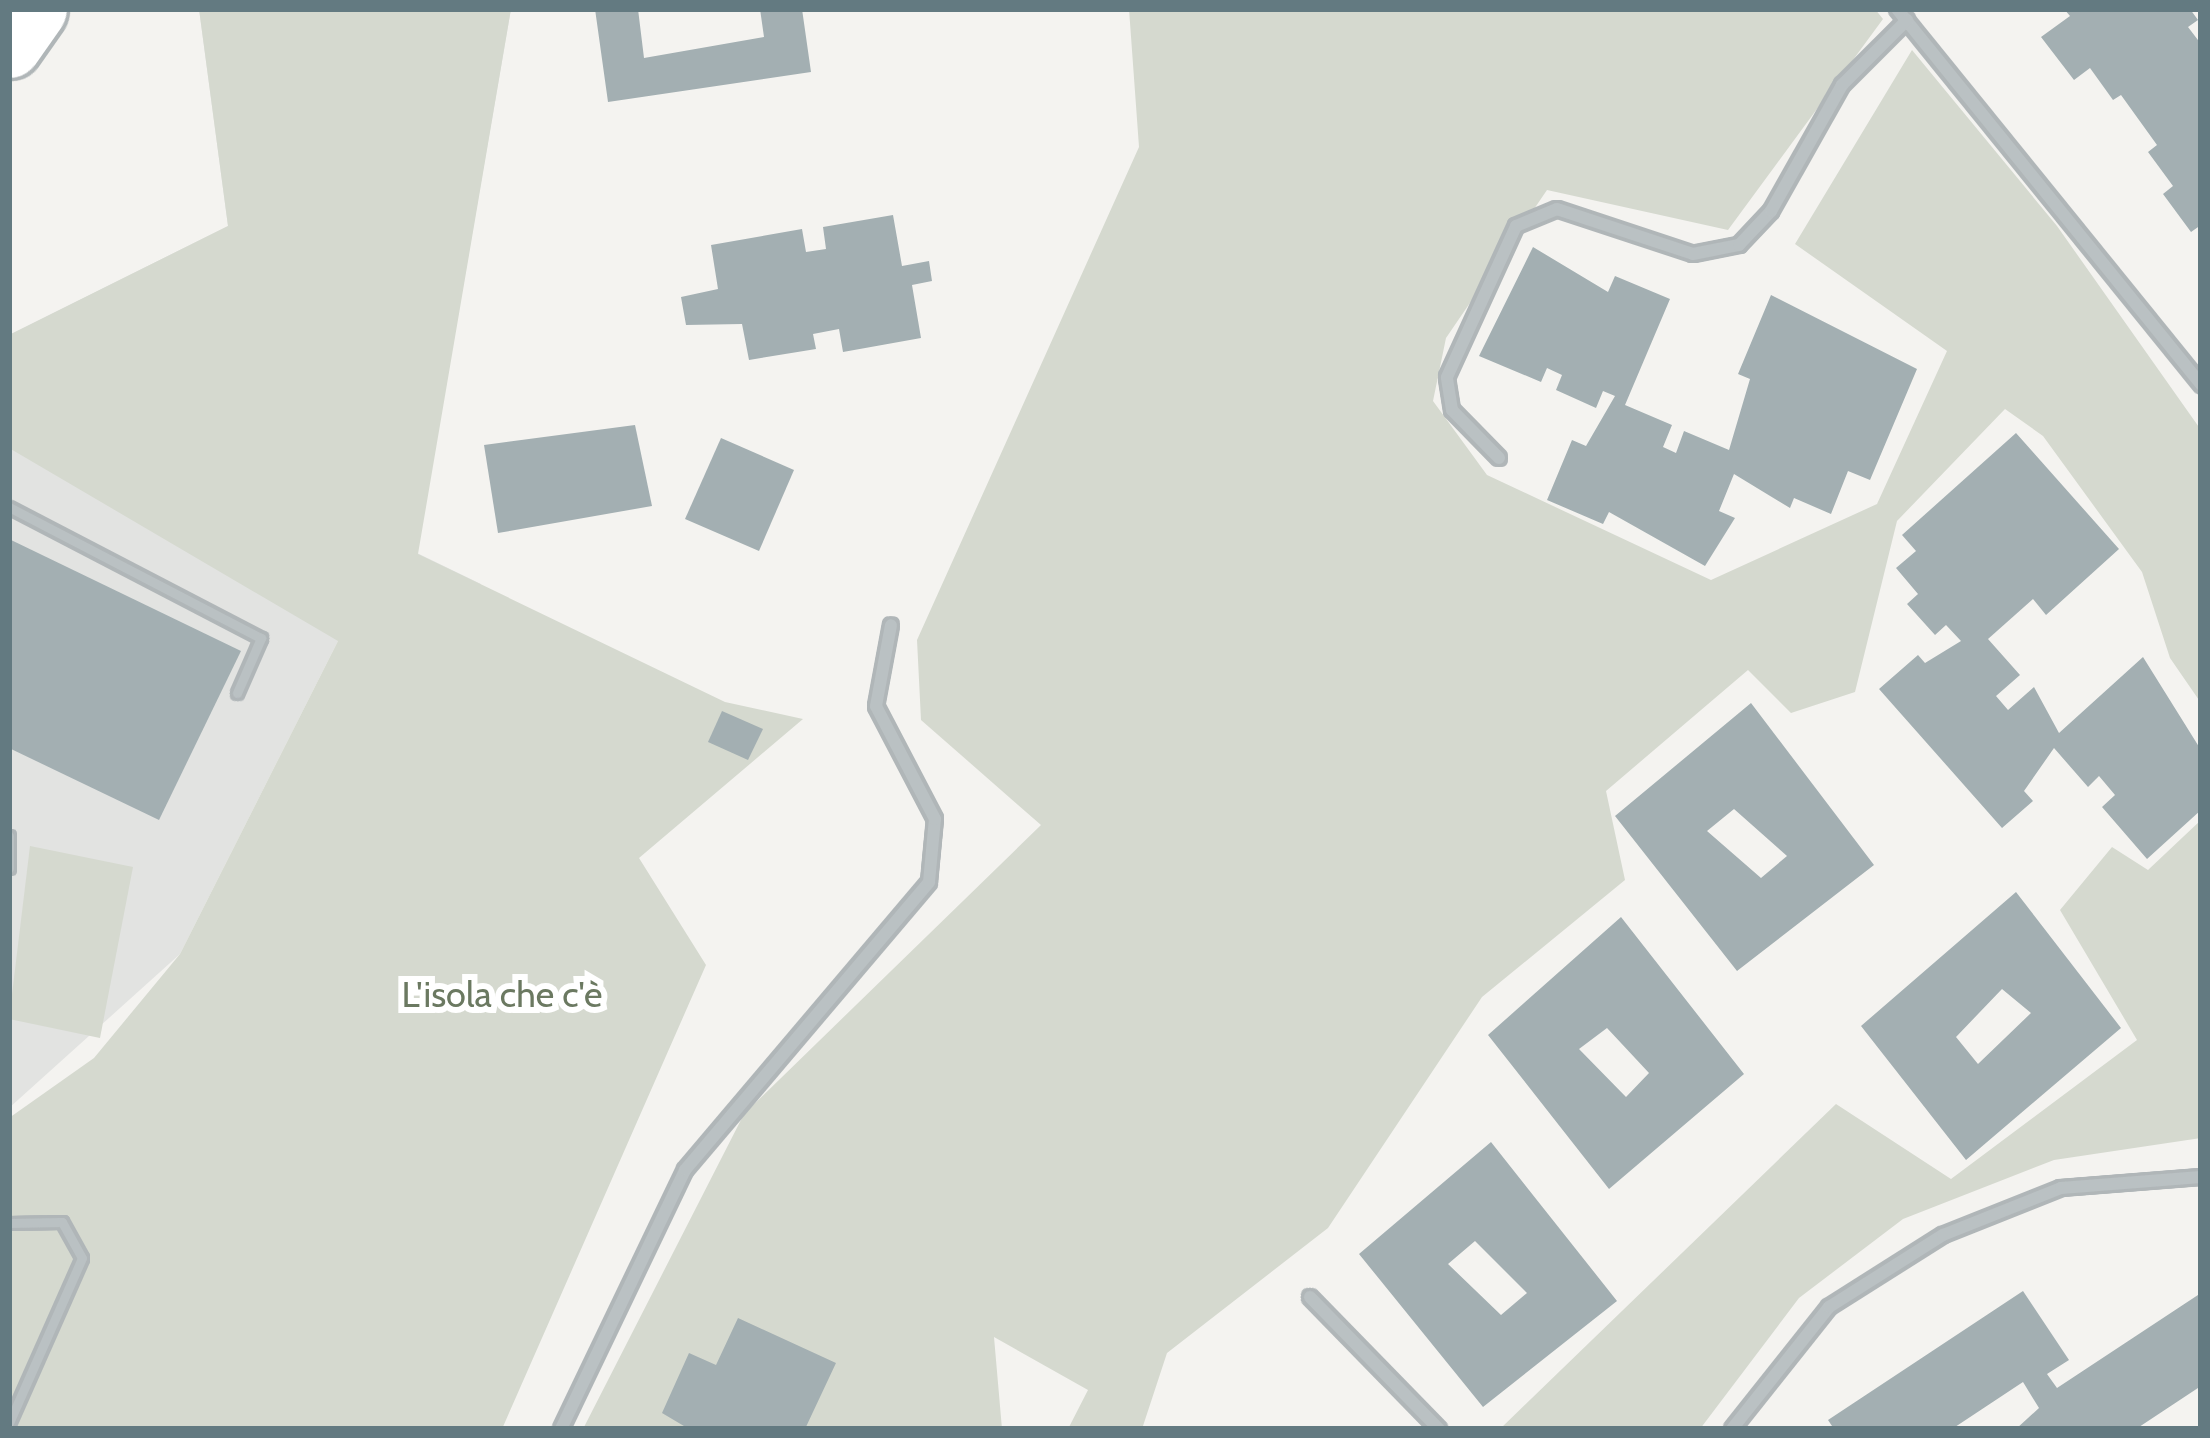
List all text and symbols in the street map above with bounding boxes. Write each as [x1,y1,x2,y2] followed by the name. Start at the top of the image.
[402,973,602,1017] park label: L'isola che c'è

